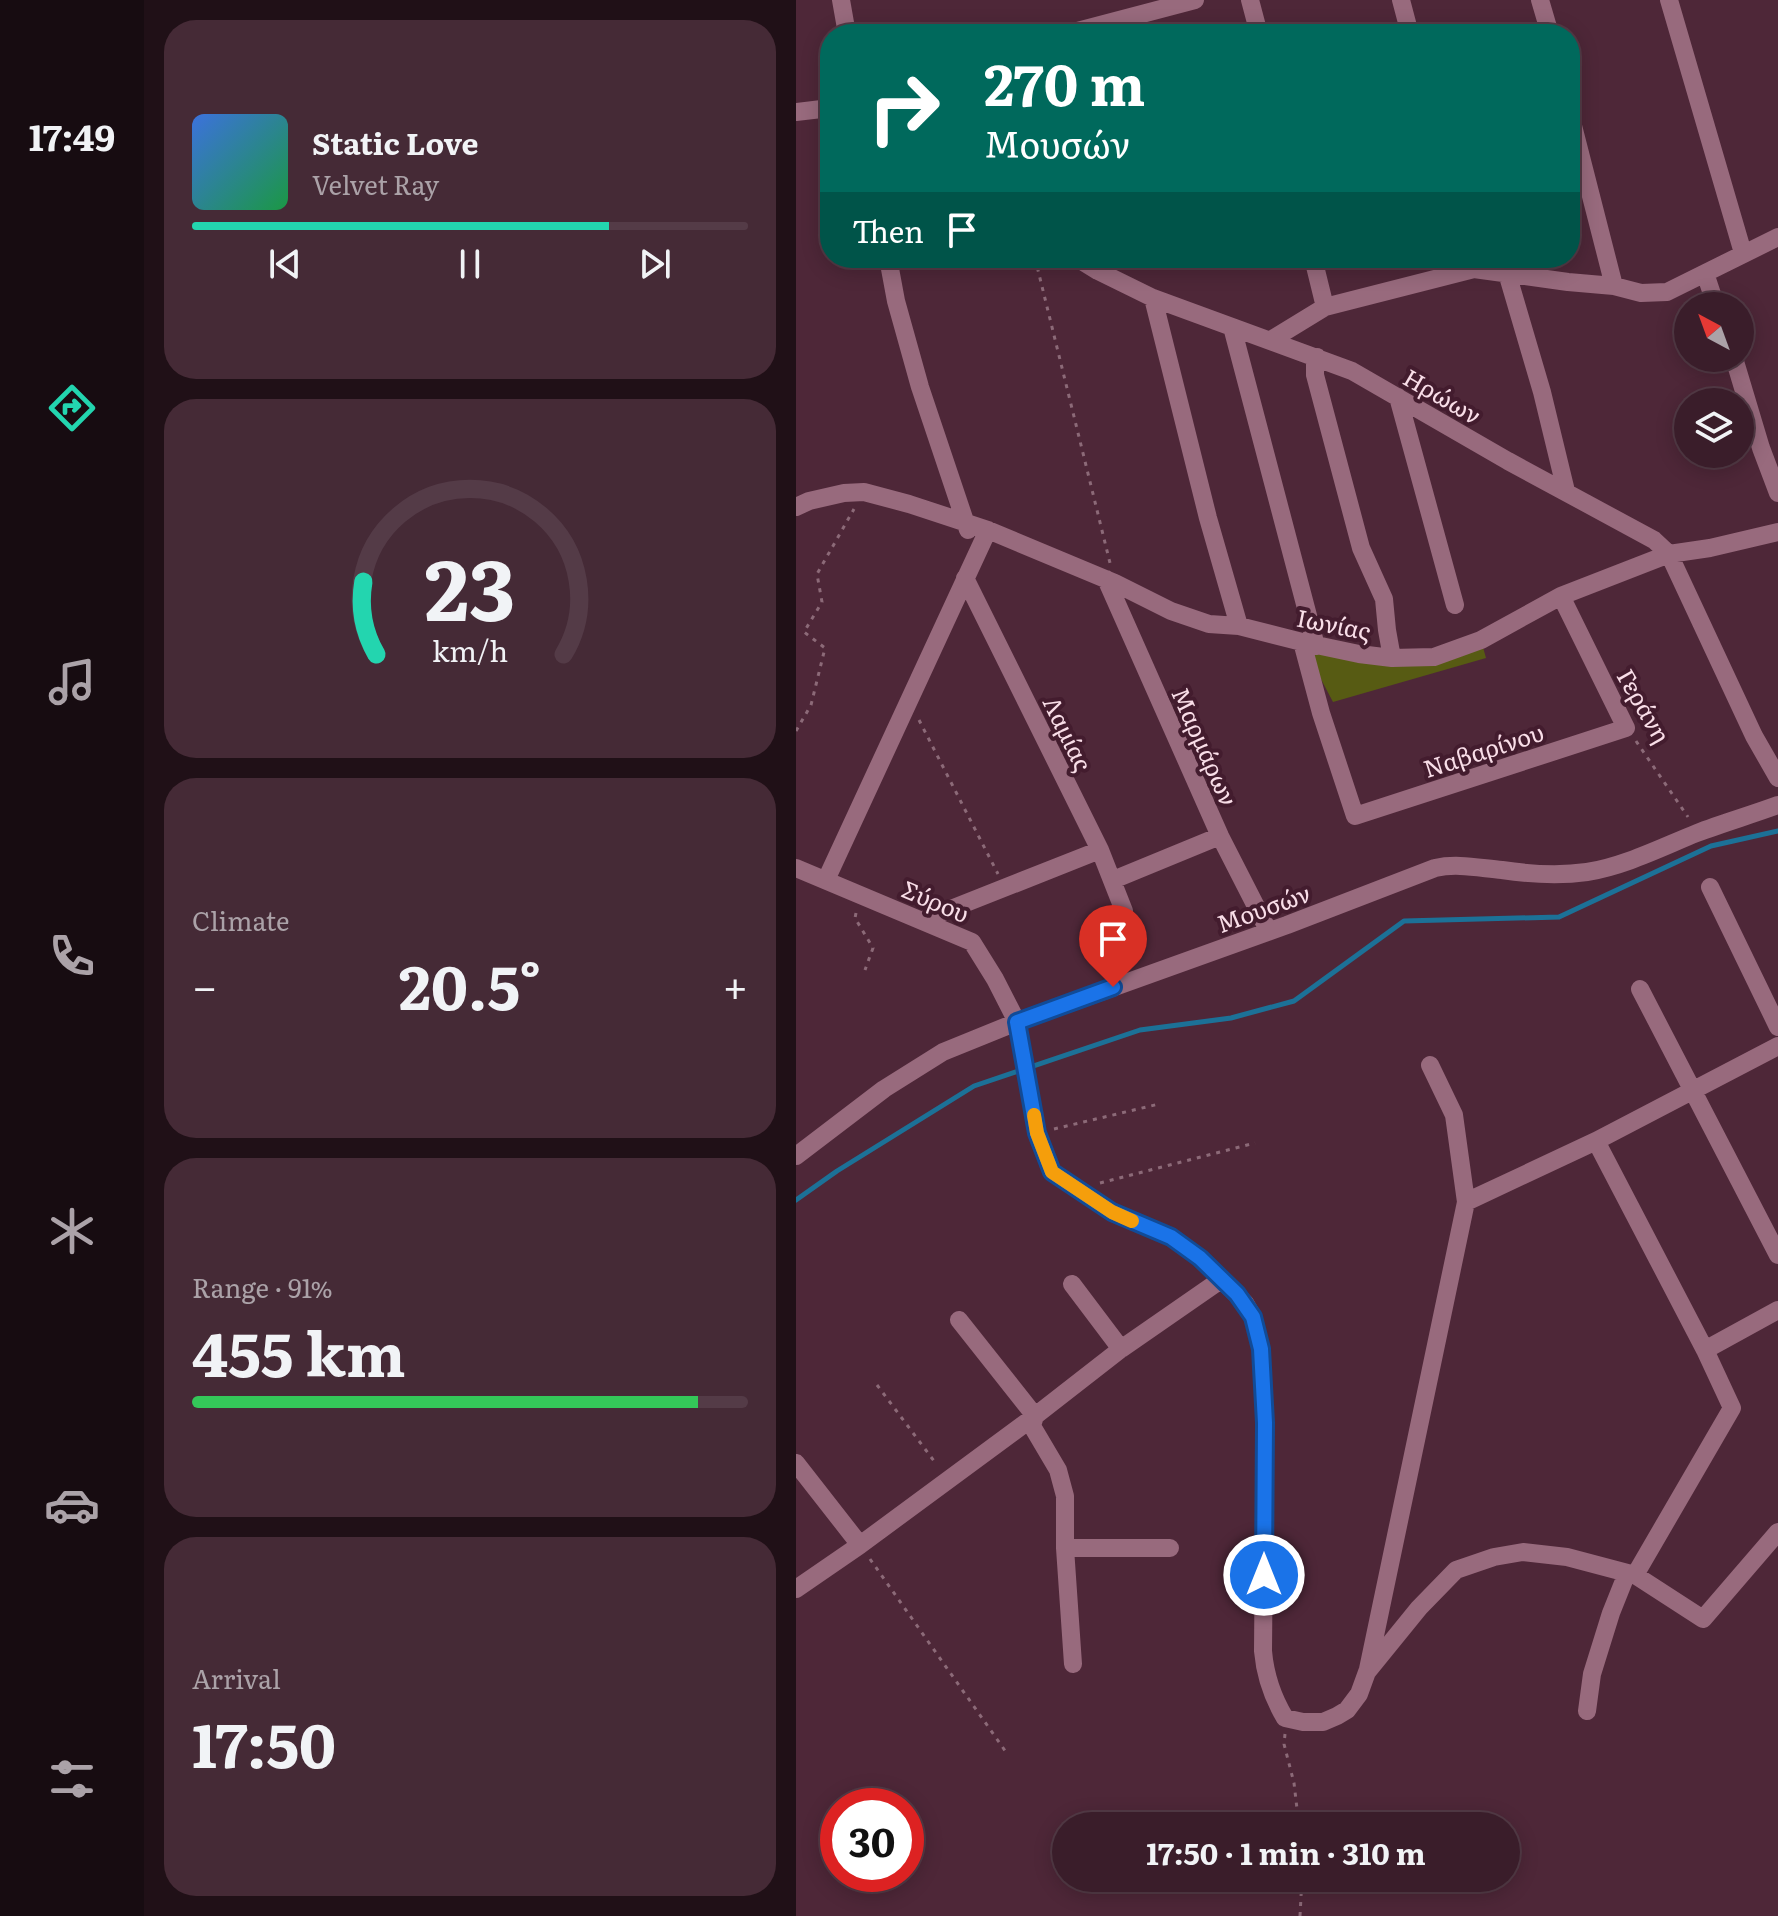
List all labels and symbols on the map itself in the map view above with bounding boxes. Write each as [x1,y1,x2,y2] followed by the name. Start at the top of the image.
[1674,292,1754,372] north arrow
[1398,359,1488,431] street label: Ηρώων
[1294,599,1374,647] street label: Ιωνίας
[1610,661,1680,749] street label: Γεράνη
[1164,681,1248,811] street label: Μαρμάρων
[1036,690,1102,776] street label: Λαμίας
[1418,713,1548,785] street label: Ναβαρίνου
[897,870,975,930] street label: Σύρου
[1211,874,1315,940] street label: Μουσών
[1079,905,1147,987] pin
[1222,1533,1306,1617] position arrow
[820,1788,924,1892] speed limit sign: 30

